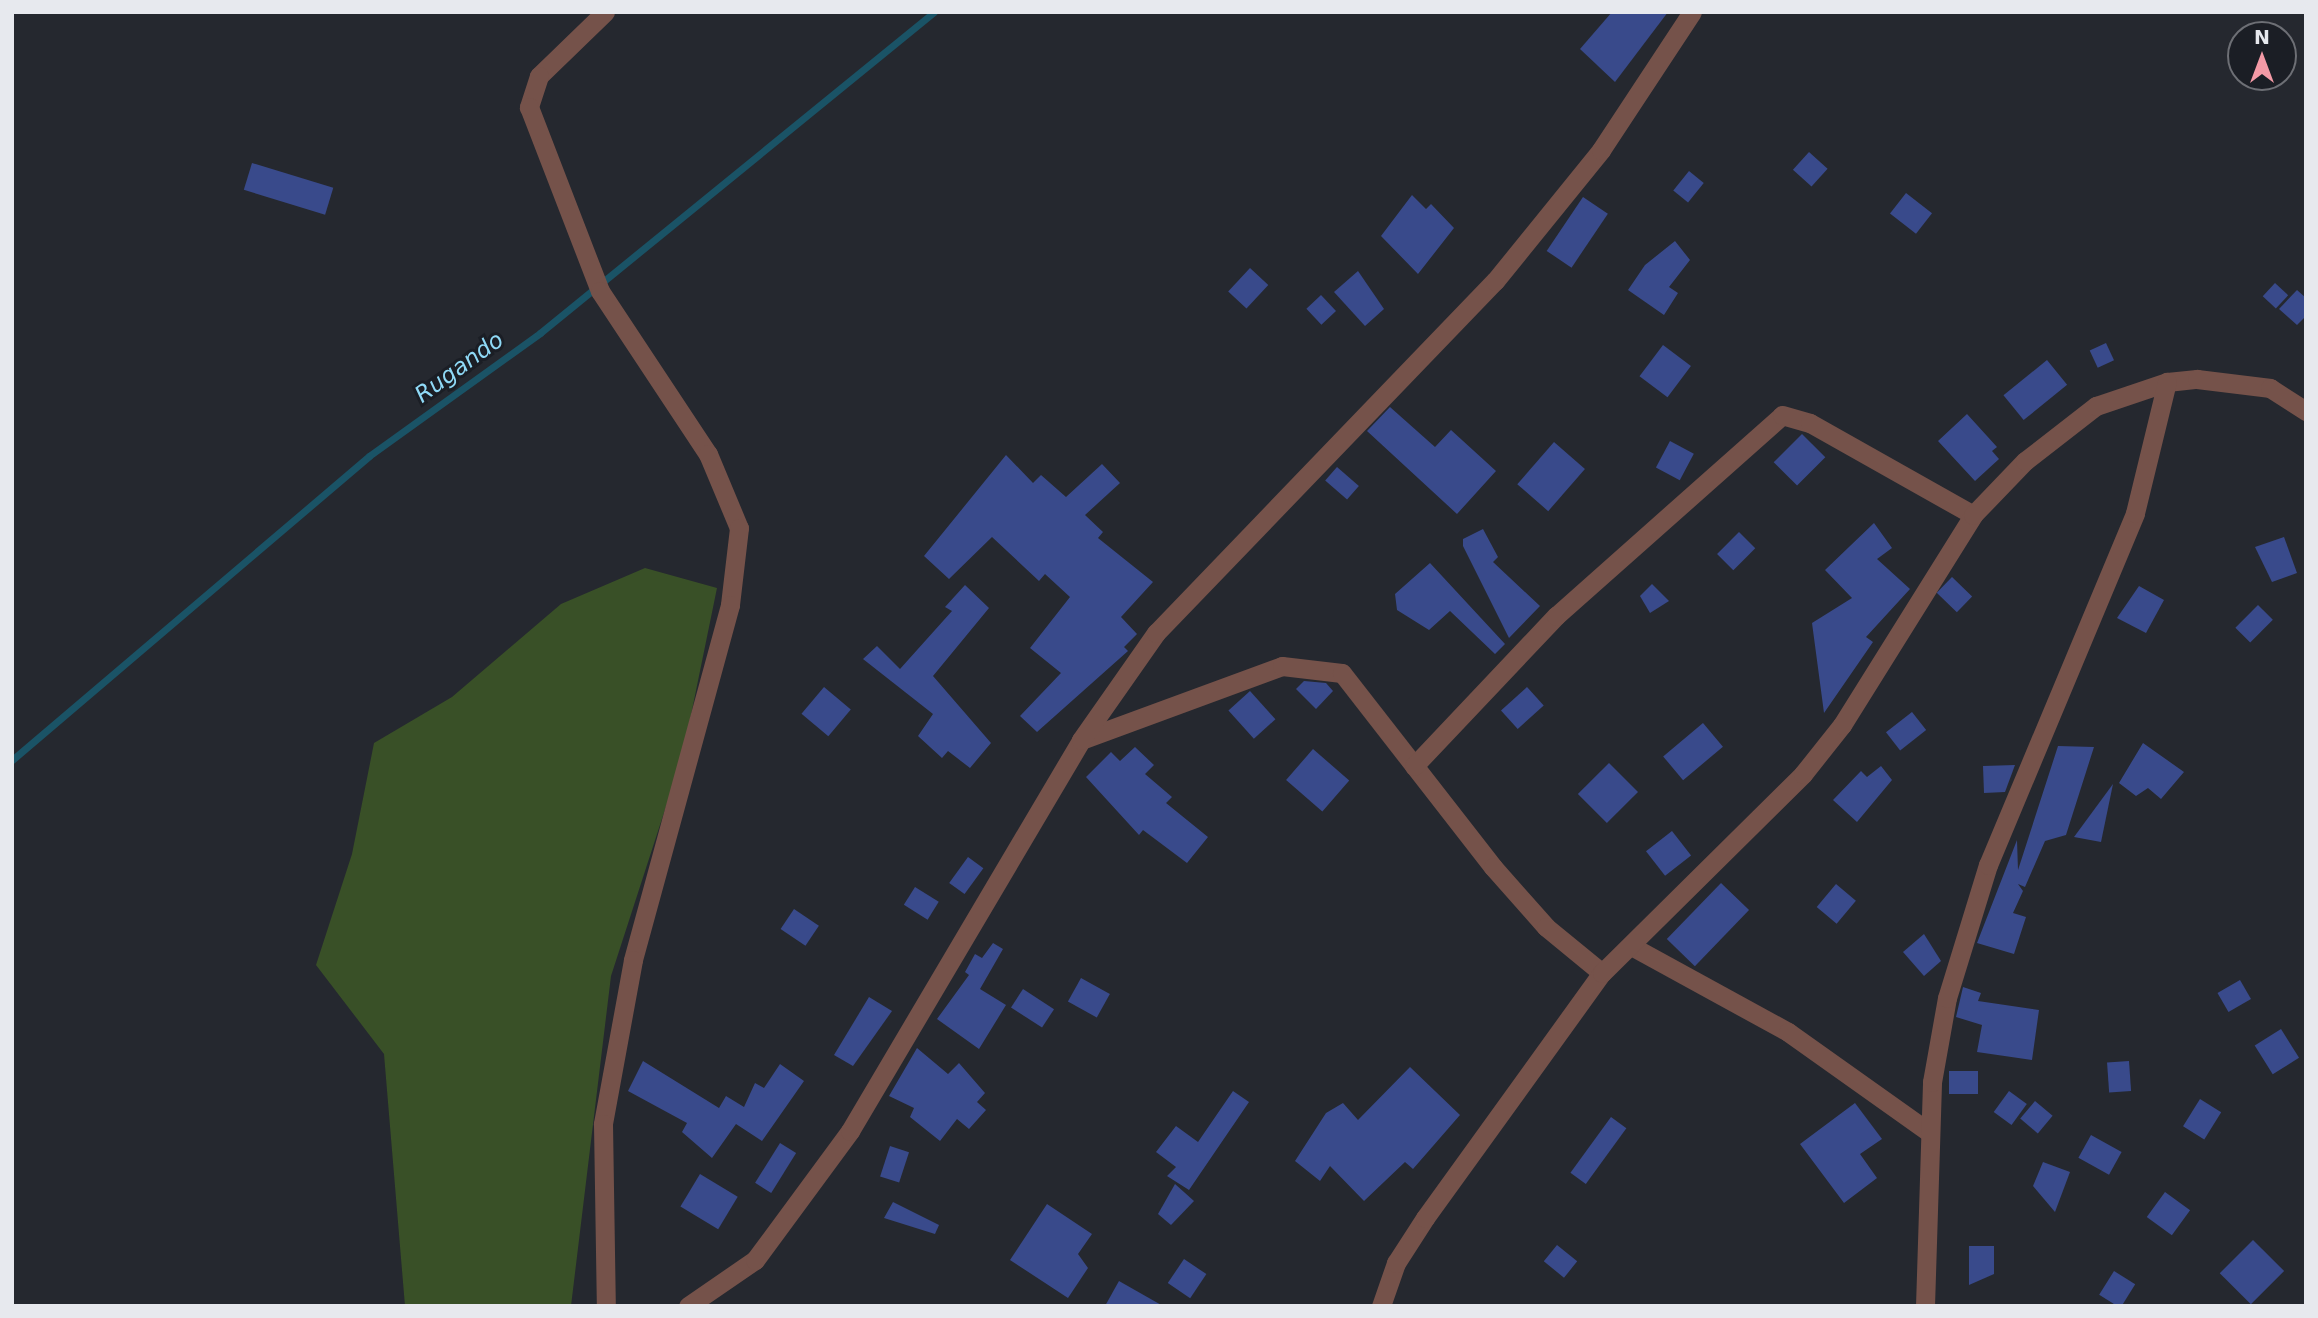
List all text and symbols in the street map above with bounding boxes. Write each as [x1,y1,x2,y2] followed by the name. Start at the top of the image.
[2227,21,2297,91] north arrow
[2254,26,2270,48] text: N
[409,326,509,408] water label: Rugando

